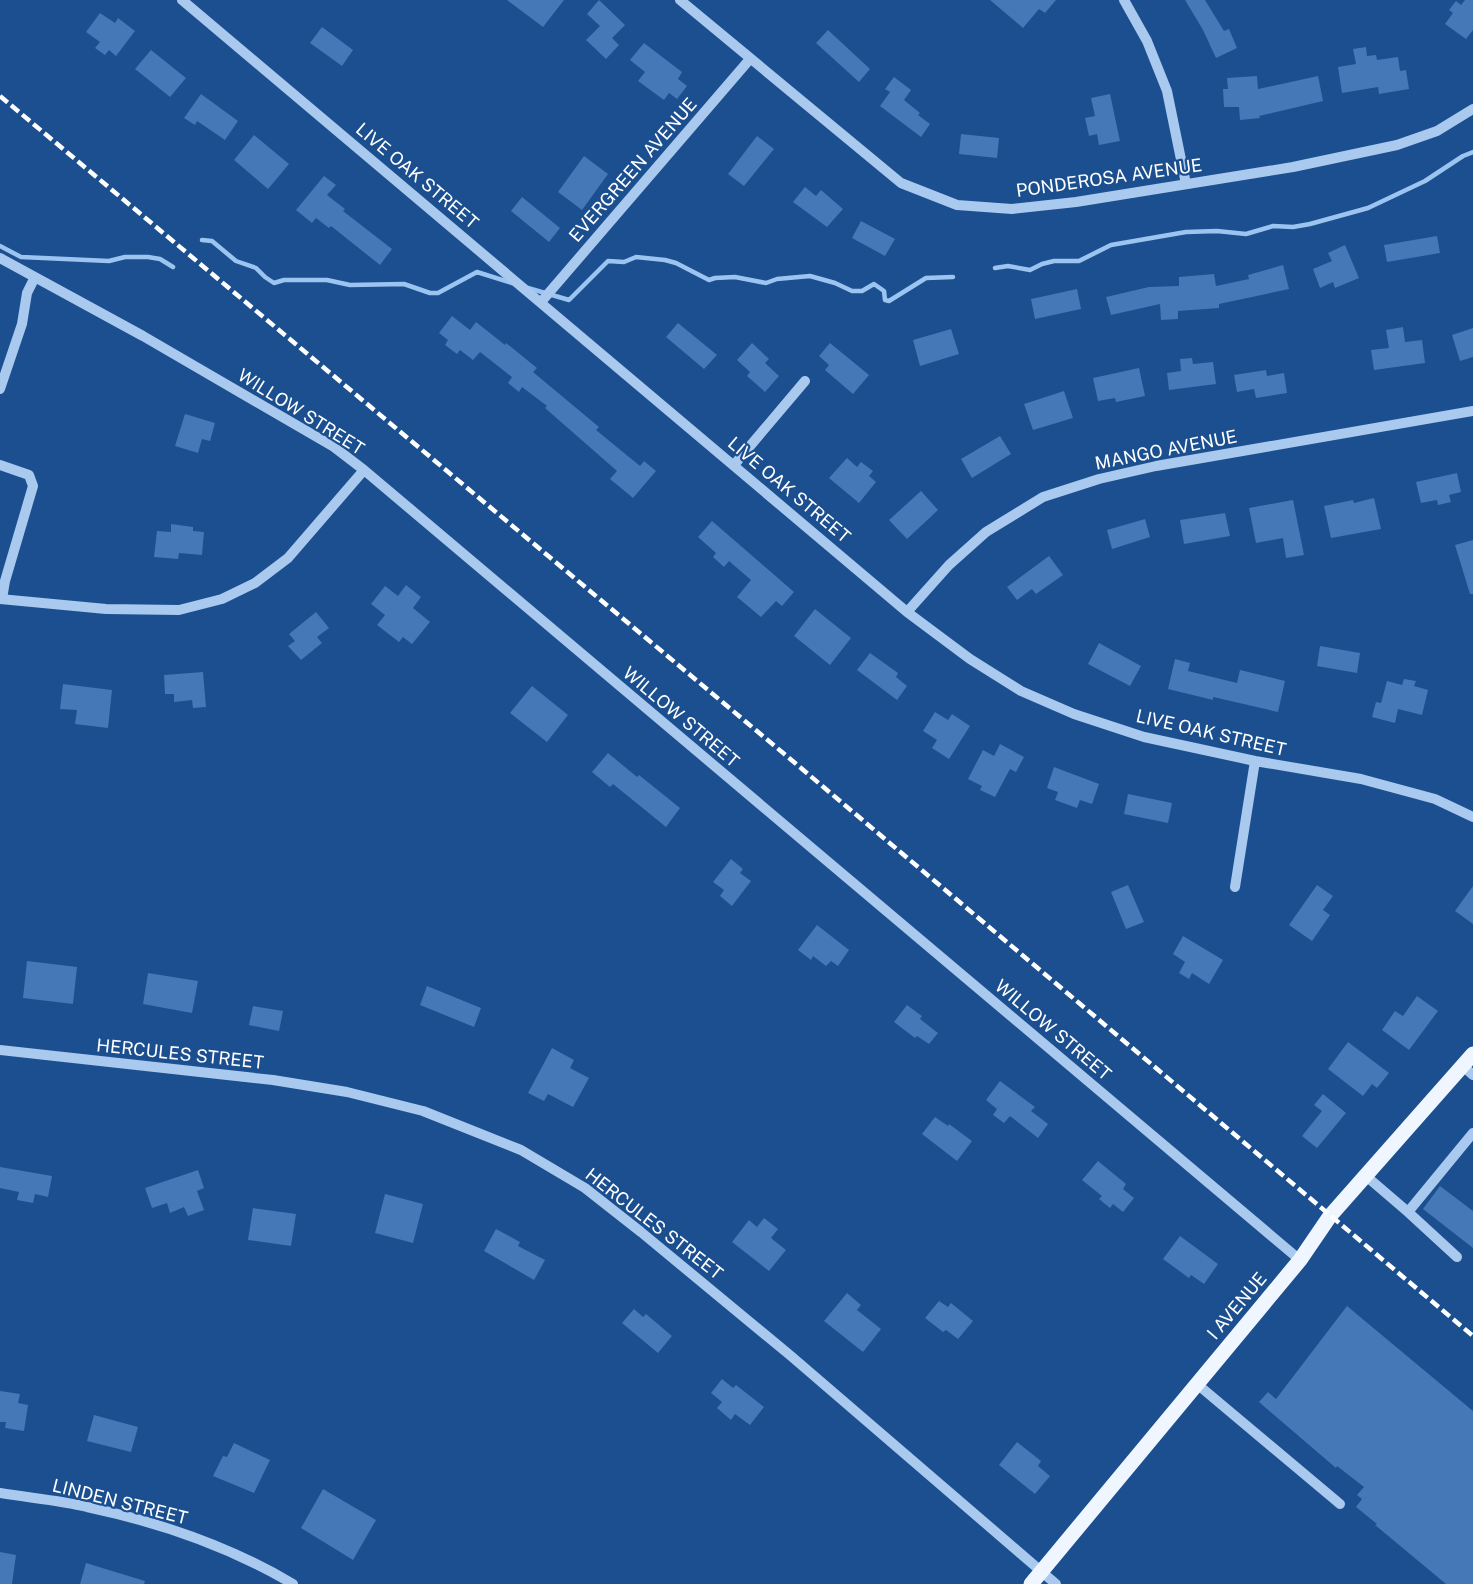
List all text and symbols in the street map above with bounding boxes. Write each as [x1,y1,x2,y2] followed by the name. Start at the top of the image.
[564,93,701,246] street label: EVERGREEN AVENUE
[352,118,483,233] street label: LIVE OAK STREET
[1015,154,1203,201] street label: PONDEROSA AVENUE
[234,364,369,459] street label: WILLOW STREET
[1093,425,1239,474] street label: MANGO AVENUE
[724,432,855,547] street label: LIVE OAK STREET
[619,662,744,772] street label: WILLOW STREET
[1134,705,1288,760] street label: LIVE OAK STREET
[991,975,1116,1085] street label: WILLOW STREET
[95,1034,265,1073] street label: HERCULES STREET
[582,1164,727,1284] street label: HERCULES STREET
[1203,1268,1271,1343] street label: I AVENUE
[50,1475,190,1529] street label: LINDEN STREET

